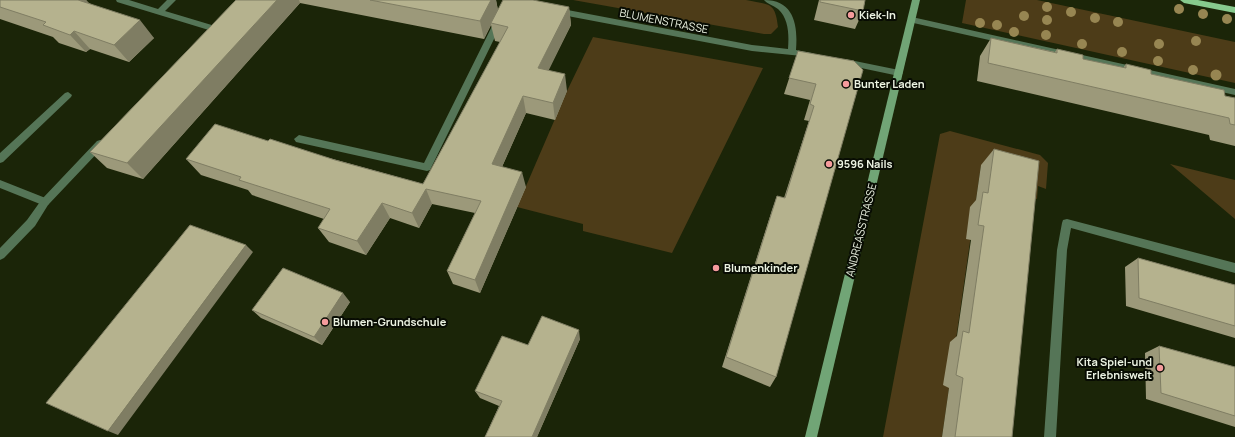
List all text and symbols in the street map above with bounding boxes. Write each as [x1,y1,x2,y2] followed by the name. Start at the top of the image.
[618,5,710,36] street label: BLUMENSTRASSE
[859,7,896,22] place label: Kiek-In
[846,10,856,20] marker: Kiek-In
[854,76,925,91] place label: Bunter Laden
[841,79,851,89] marker: Bunter Laden
[837,156,893,171] place label: 9596 Nails
[824,159,834,169] marker: 9596 Nails
[842,182,879,278] street label: ANDREASSTRASSE
[724,260,798,275] place label: Blumenkinder
[711,263,721,273] marker: Blumenkinder
[333,314,447,329] place label: Blumen-Grundschule
[320,317,330,327] marker: Blumen-Grundschule
[1077,354,1152,382] place label: Kita Spiel-und Erlebniswelt
[1155,363,1165,373] marker: Kita Spiel-und Erlebniswelt

